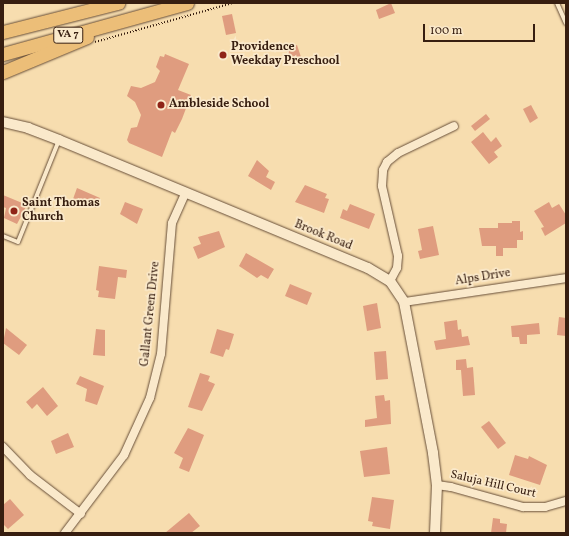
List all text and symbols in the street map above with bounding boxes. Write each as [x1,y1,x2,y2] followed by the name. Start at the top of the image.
[425,16,537,42] scale bar
[430,23,462,39] text: 100 m
[53,26,83,44] road number: VA 7
[231,41,340,69] place label: Providence Weekday Preschool
[218,50,228,60] marker: Providence Weekday Preschool
[169,98,269,112] place label: Ambleside School
[156,100,166,110] marker: Ambleside School
[22,197,100,225] place label: Saint Thomas Church
[9,206,19,216] marker: Saint Thomas Church
[292,218,354,254] street label: Brook Road
[138,261,164,367] street label: Gallant Green Drive
[454,267,512,289] street label: Alps Drive
[449,468,537,502] street label: Saluja Hill Court

